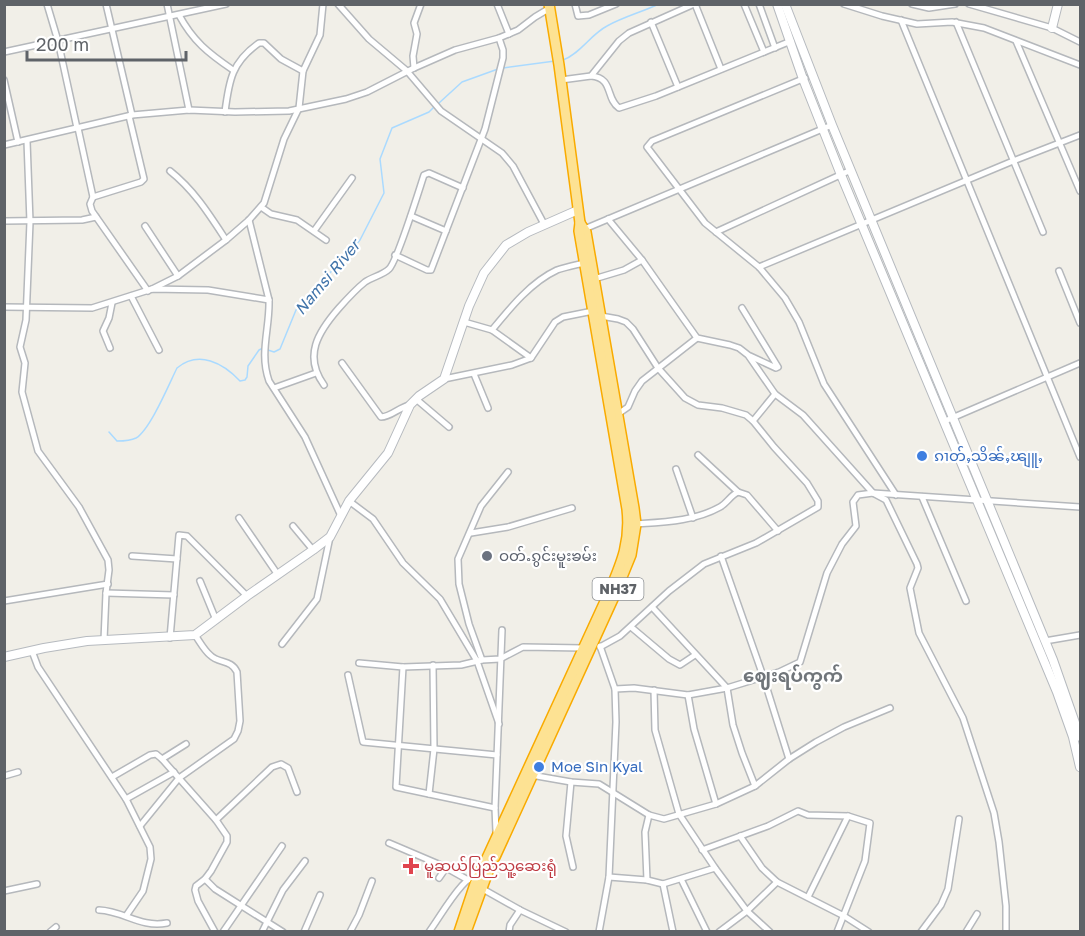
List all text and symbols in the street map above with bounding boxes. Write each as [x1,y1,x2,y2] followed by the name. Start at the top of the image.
[27,24,186,62] scale bar
[36,33,89,55] text: 200 m
[290,233,366,318] water label: Namsi River
[934,446,1043,468] place label: ၵၢတ်ႇသိၼ်ႇၽျူႇ
[915,449,929,463] marker: ၵၢတ်ႇသိၼ်ႇၽျူႇ
[499,546,597,568] place label: ဝတ်ႉၵွင်းမူးၶမ်း
[480,549,494,563] marker: ဝတ်ႉၵွင်းမူးၶမ်း
[592,578,644,600] road number: NH37
[743,664,843,690] district label: ဈေးရပ်ကွက်
[551,757,643,775] place label: Moe Sin Kyal
[532,760,546,774] marker: Moe Sin Kyal
[424,856,557,878] place label: မူဆယ်ပြည်သူ့ဆေးရုံ
[402,857,420,875] marker: မူဆယ်ပြည်သူ့ဆေးရုံ

